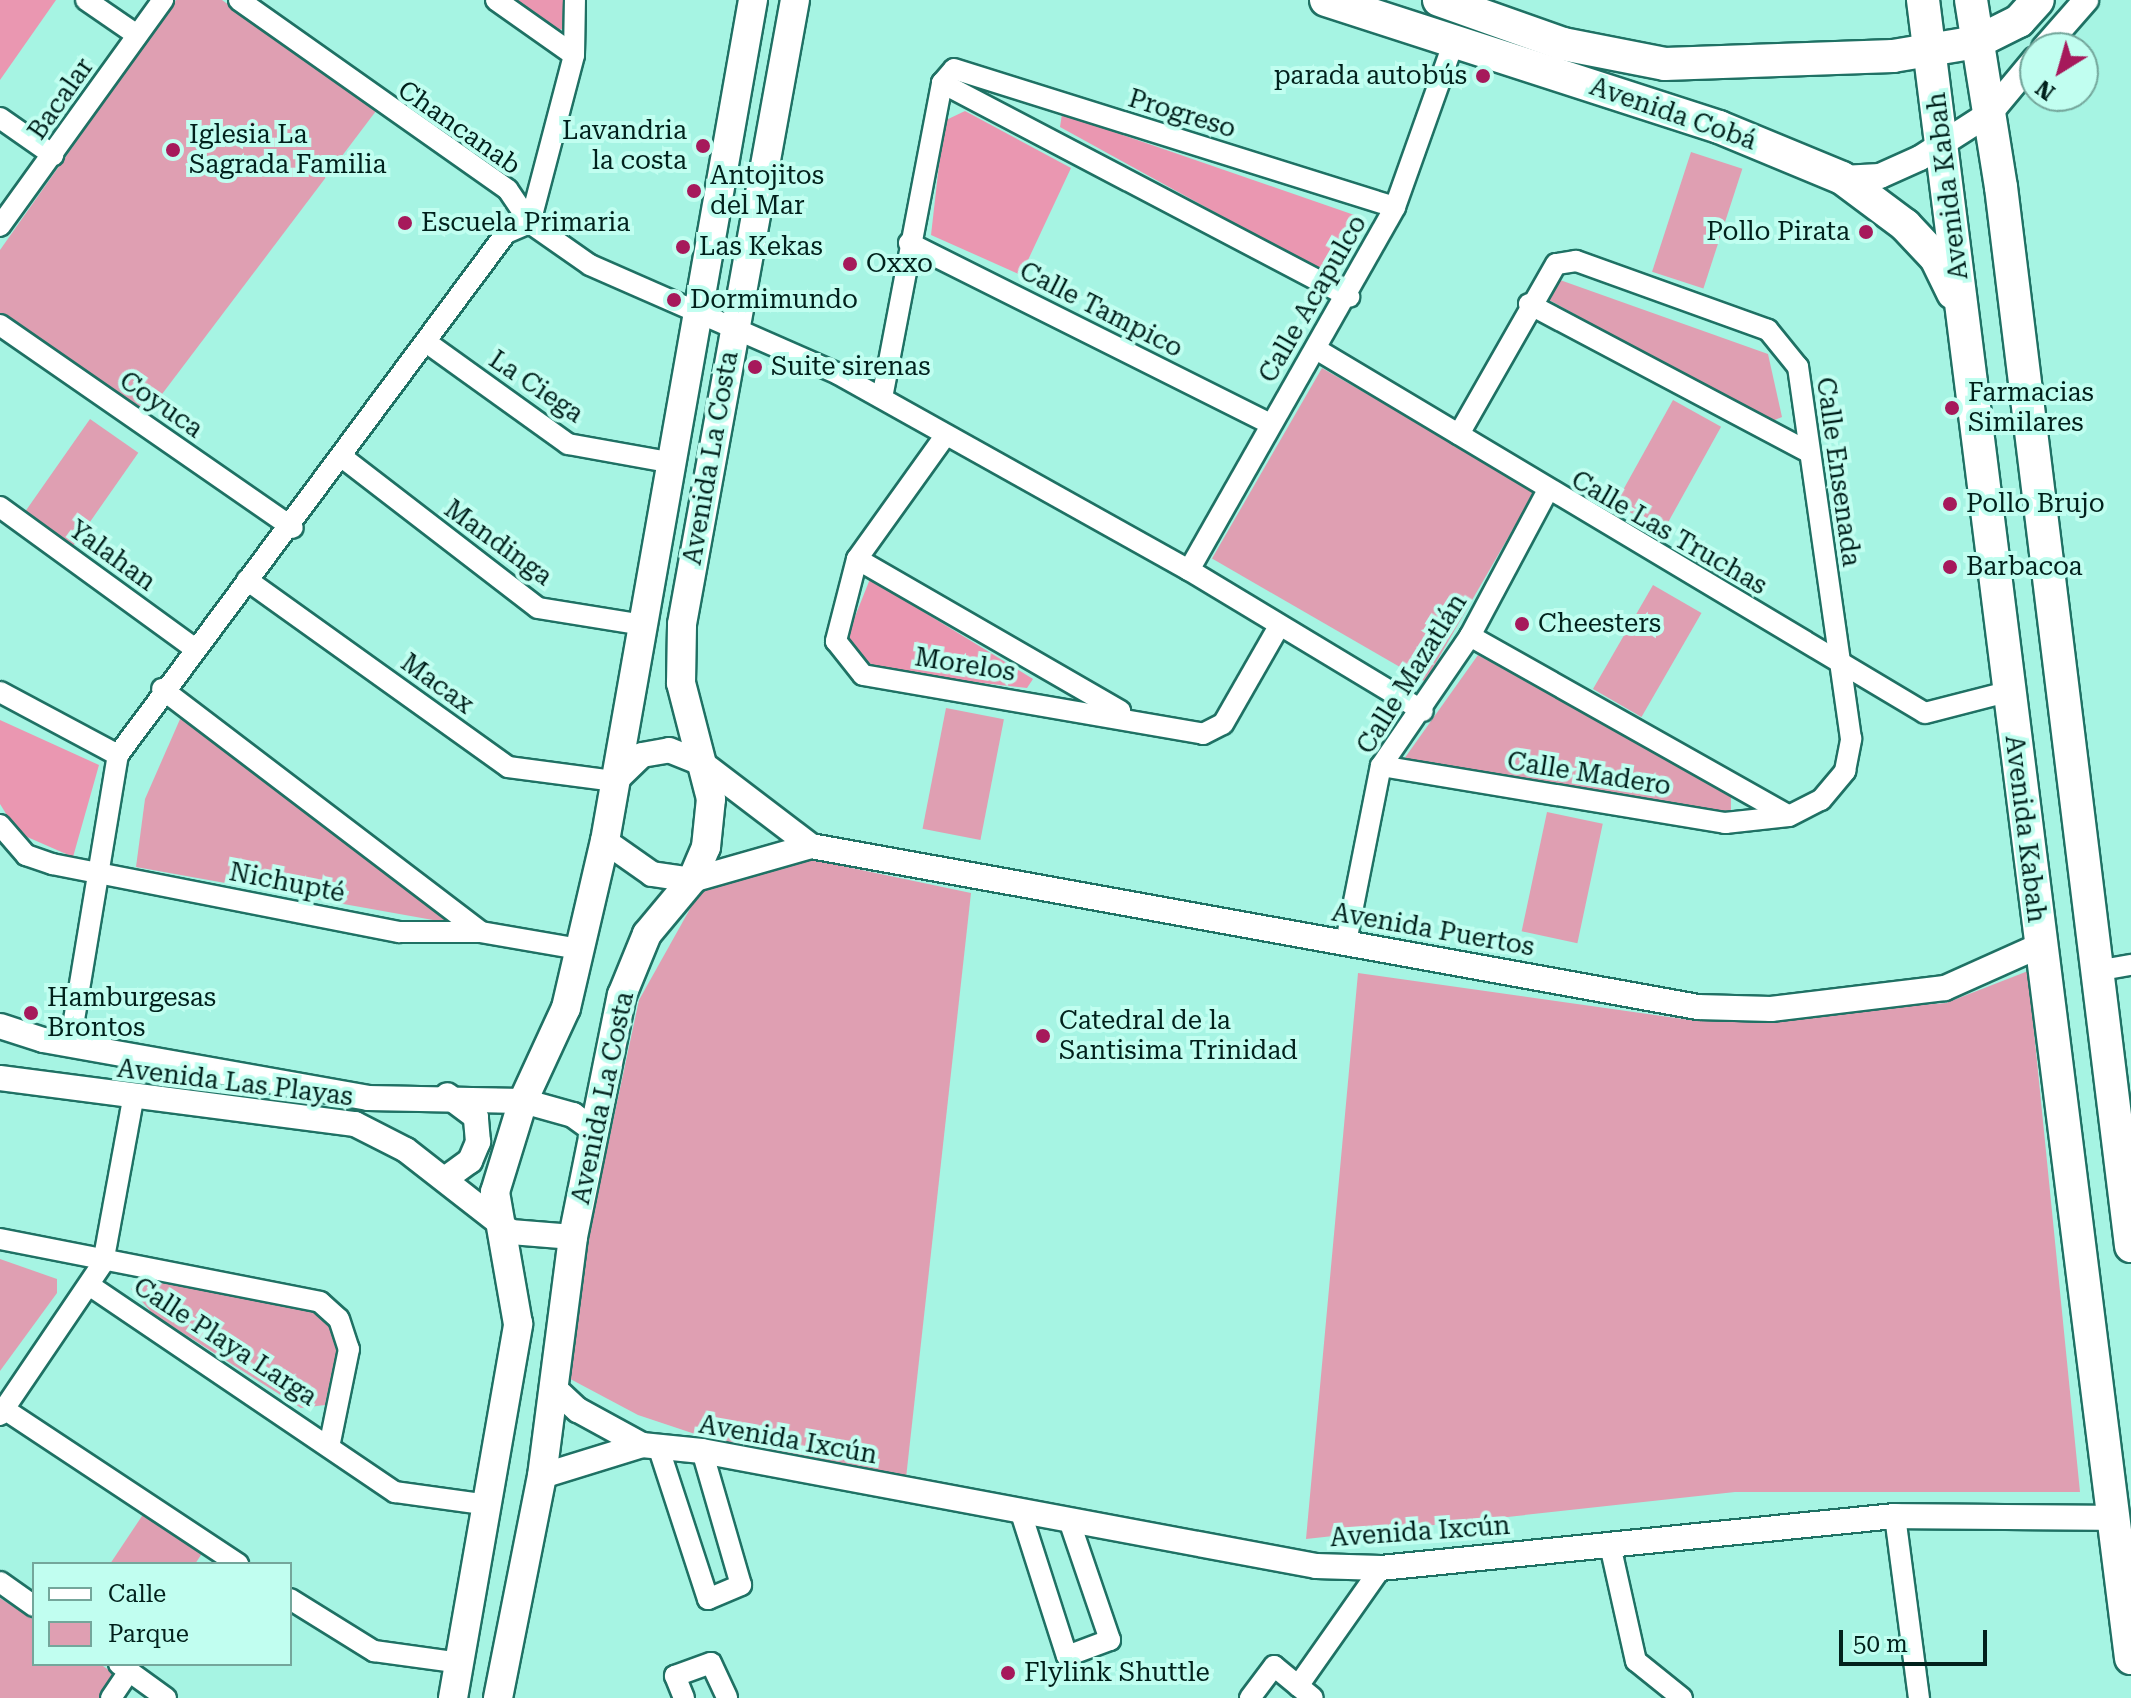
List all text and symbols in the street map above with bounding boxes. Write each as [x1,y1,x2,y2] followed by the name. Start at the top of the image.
[2019,32,2099,112] north arrow
[22,52,100,146] street label: Bacalar
[1274,60,1467,92] place label: parada autobús
[1474,67,1492,85] marker: parada autobús
[1586,71,1760,157] street label: Avenida Cobá
[392,74,526,182] street label: Chancanab
[2031,75,2060,105] text: N
[1125,83,1239,145] street label: Progreso
[1921,90,1975,282] street label: Avenida Kabah
[562,115,687,176] place label: Lavandria la costa
[189,119,387,180] place label: Iglesia La Sagrada Familia
[694,137,712,155] marker: Lavandria la costa
[164,141,182,159] marker: Iglesia La Sagrada Familia
[710,160,824,222] place label: Antojitos del Mar
[685,182,703,200] marker: Antojitos del Mar
[421,207,630,239] place label: Escuela Primaria
[1252,210,1374,388] street label: Calle Acapulco
[396,214,414,232] marker: Escuela Primaria
[1706,216,1850,248] place label: Pollo Pirata
[1857,223,1875,241] marker: Pollo Pirata
[699,231,823,263] place label: Las Kekas
[674,238,692,256] marker: Las Kekas
[866,248,933,280] place label: Oxxo
[841,255,859,273] marker: Oxxo
[1014,255,1188,365] street label: Calle Tampico
[690,284,858,316] place label: Dormimundo
[665,291,683,309] marker: Dormimundo
[483,344,589,430] street label: La Ciega
[677,349,745,567] street label: Avenida La Costa
[771,351,931,383] place label: Suite sirenas
[746,358,764,376] marker: Suite sirenas
[113,365,209,445] street label: Coyuca
[1809,375,1867,569] street label: Calle Ensenada
[1968,377,2094,438] place label: Farmacias Similares
[1943,399,1961,417] marker: Farmacias Similares
[1566,464,1772,602] street label: Calle Las Truchas
[1966,488,2105,520] place label: Pollo Brujo
[438,493,558,593] street label: Mandinga
[1941,495,1959,513] marker: Pollo Brujo
[63,514,161,598] street label: Yalahan
[1966,551,2083,583] place label: Barbacoa
[1941,558,1959,576] marker: Barbacoa
[1350,588,1474,760] street label: Calle Mazatlán
[1538,608,1661,640] place label: Cheesters
[1513,615,1531,633] marker: Cheesters
[913,642,1017,688] street label: Morelos
[395,647,479,721] street label: Macax
[1998,733,2052,925] street label: Avenida Kabah
[1505,746,1673,802] street label: Calle Madero
[227,857,347,909] street label: Nichupté
[1329,897,1537,963] street label: Avenida Puertos
[47,982,216,1044] place label: Hamburgesas Brontos
[565,989,641,1207] street label: Avenida La Costa
[22,1004,40,1022] marker: Hamburgesas Brontos
[1059,1005,1298,1066] place label: Catedral de la Santisima Trinidad
[1034,1027,1052,1045] marker: Catedral de la Santisima Trinidad
[115,1053,355,1113] street label: Avenida Las Playas
[127,1271,323,1413] street label: Calle Playa Larga
[696,1409,880,1471] street label: Avenida Ixcún
[1329,1510,1511,1554] street label: Avenida Ixcún
[32,1562,292,1666] legend
[108,1580,166,1608] text: Calle
[1843,1614,1991,1664] scale bar
[108,1620,189,1648] text: Parque
[1853,1630,1908,1658] text: 50 m
[1024,1657,1210,1689] place label: Flylink Shuttle
[999,1664,1017,1682] marker: Flylink Shuttle

